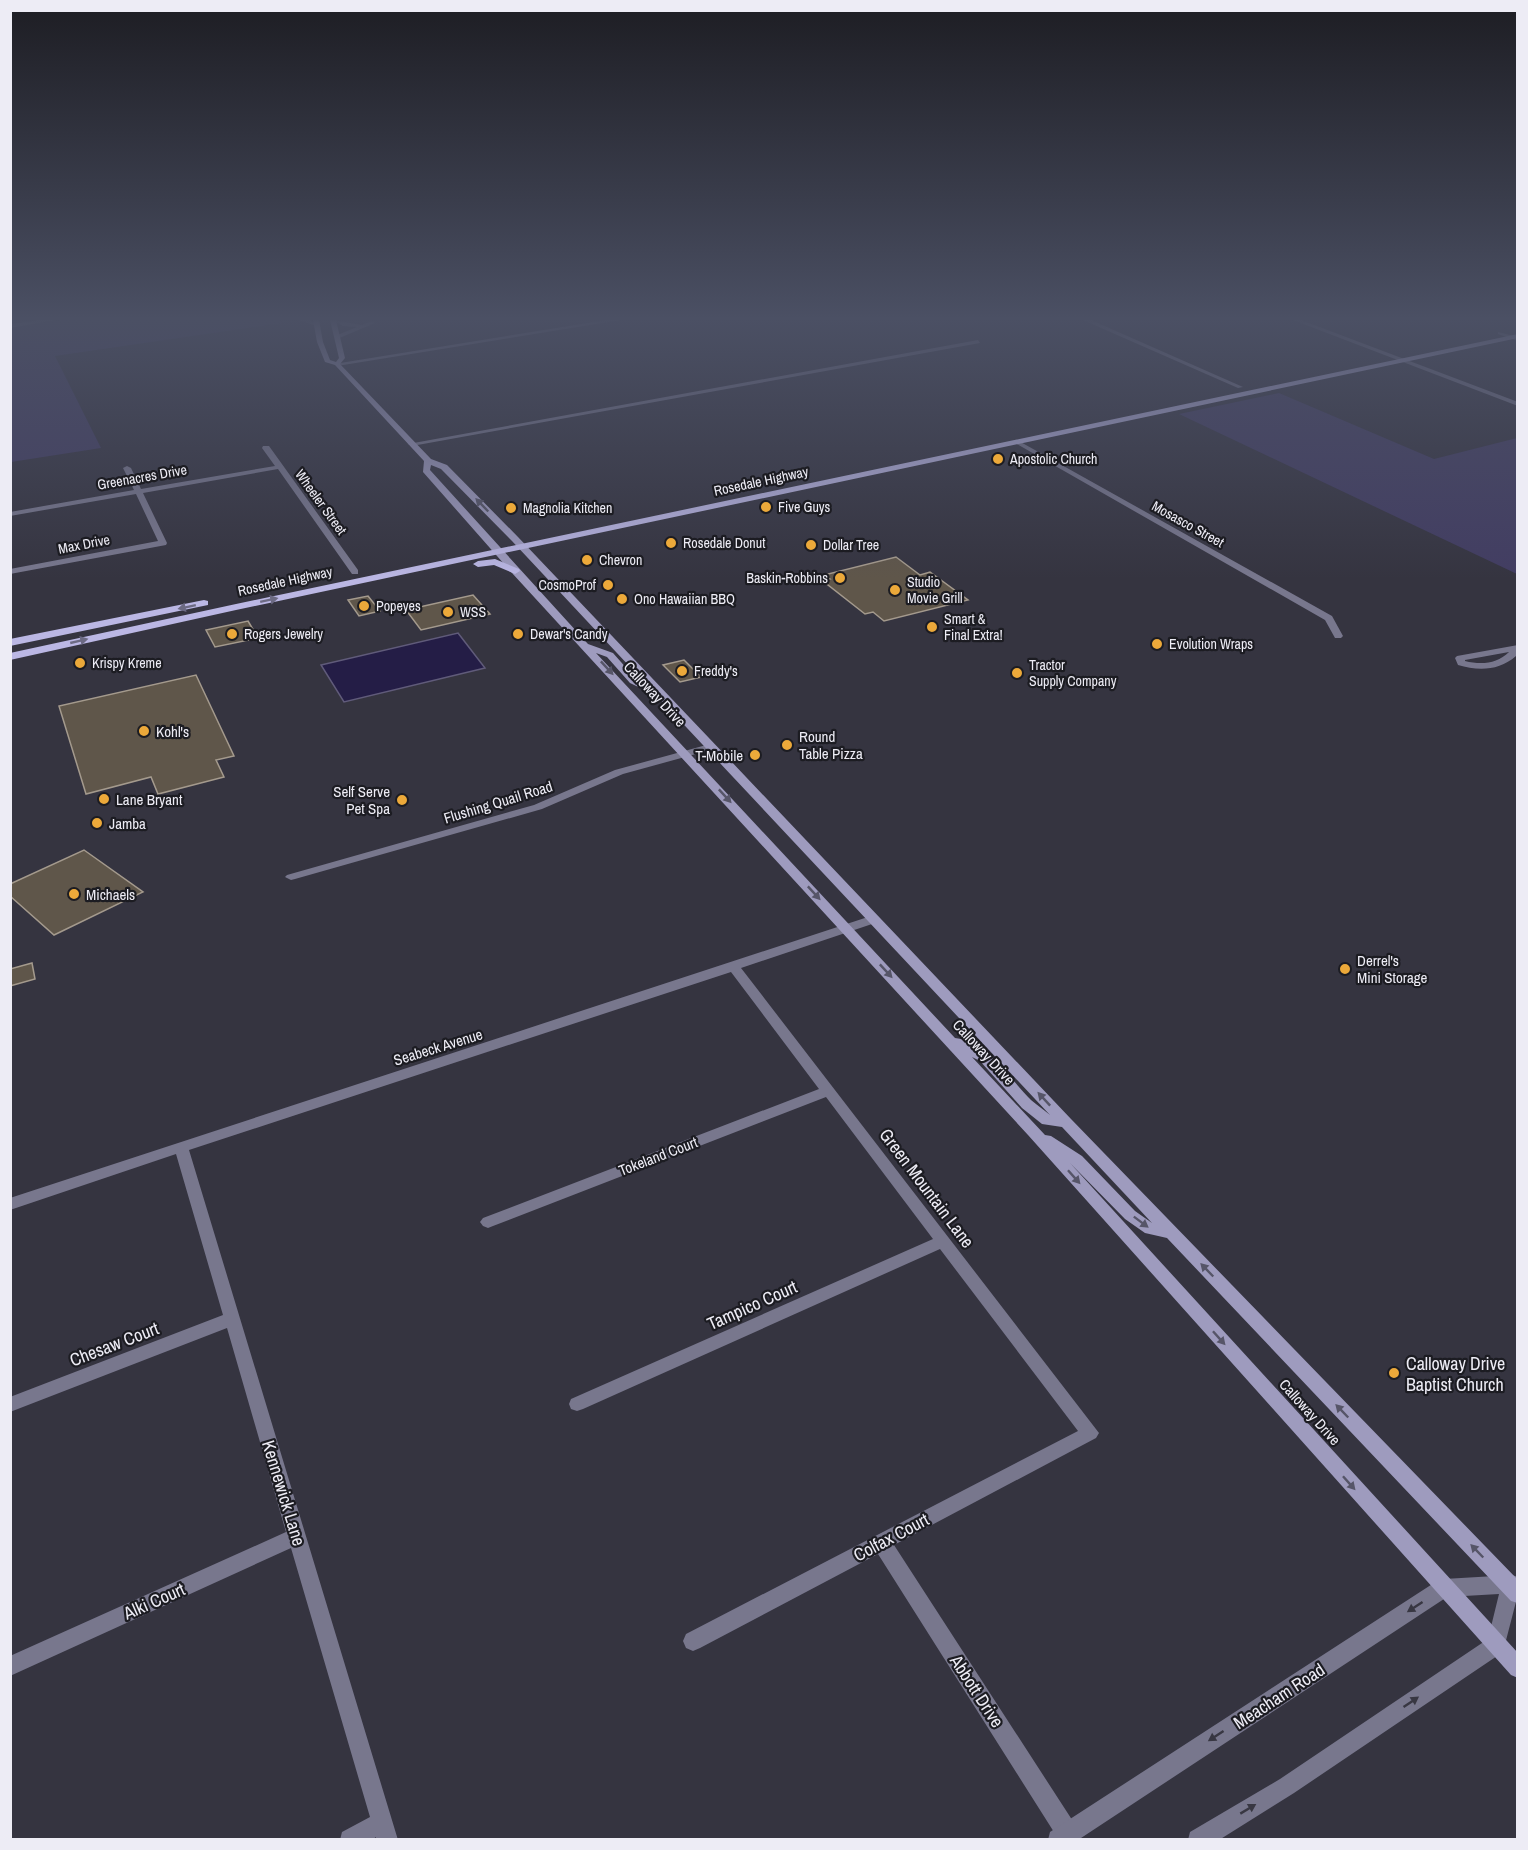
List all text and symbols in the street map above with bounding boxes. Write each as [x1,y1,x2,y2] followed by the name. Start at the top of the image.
[1009,450,1097,468] place label: Apostolic Church
[991,452,1005,466] marker: Apostolic Church
[96,460,188,494] street label: Greenacres Drive
[712,462,810,500] street label: Rosedale Highway
[291,466,351,538] street label: Wheeler Street
[1149,497,1227,551] street label: Mosasco Street
[778,498,831,516] place label: Five Guys
[475,499,489,513] one-way arrow
[523,499,612,517] place label: Magnolia Kitchen
[759,500,773,514] marker: Five Guys
[504,501,518,515] marker: Magnolia Kitchen
[57,530,111,558] street label: Max Drive
[683,534,765,552] place label: Rosedale Donut
[664,536,678,550] marker: Rosedale Donut
[823,536,879,554] place label: Dollar Tree
[804,538,818,552] marker: Dollar Tree
[599,551,642,569] place label: Chevron
[580,553,594,567] marker: Chevron
[236,562,334,600] street label: Rosedale Highway
[746,569,828,587] place label: Baskin-Robbins
[833,571,847,585] marker: Baskin-Robbins
[907,573,963,607] place label: Studio Movie Grill
[539,576,597,594] place label: CosmoProf
[601,578,615,592] marker: CosmoProf
[888,583,902,597] marker: Studio Movie Grill
[634,590,735,608] place label: Ono Hawaiian BBQ
[615,592,629,606] marker: Ono Hawaiian BBQ
[260,595,279,604] one-way arrow
[376,597,421,615] place label: Popeyes
[357,599,371,613] marker: Popeyes
[178,602,196,612] one-way arrow
[460,603,486,621] place label: WSS
[441,605,455,619] marker: WSS
[944,610,1003,644] place label: Smart & Final Extra!
[925,620,939,634] marker: Smart & Final Extra!
[244,625,323,643] place label: Rogers Jewelry
[530,625,608,643] place label: Dewar's Candy
[225,627,239,641] marker: Rogers Jewelry
[511,627,525,641] marker: Dewar's Candy
[1169,635,1253,653] place label: Evolution Wraps
[70,636,88,646] one-way arrow
[1150,637,1164,651] marker: Evolution Wraps
[92,654,162,672] place label: Krispy Kreme
[73,656,87,670] marker: Krispy Kreme
[1029,656,1117,690] place label: Tractor Supply Company
[619,657,691,732] street label: Calloway Drive
[600,661,614,676] one-way arrow
[694,662,738,680] place label: Freddy's
[675,664,689,678] marker: Freddy's
[1010,666,1024,680] marker: Tractor Supply Company
[156,721,189,742] place label: Kohl's
[137,724,151,738] marker: Kohl's
[799,726,863,764] place label: Round Table Pizza
[780,738,794,752] marker: Round Table Pizza
[695,745,743,766] place label: T-Mobile
[748,748,762,762] marker: T-Mobile
[441,775,555,829] street label: Flushing Quail Road
[333,781,390,819] place label: Self Serve Pet Spa
[116,789,183,810] place label: Lane Bryant
[718,789,732,804] one-way arrow
[97,792,111,806] marker: Lane Bryant
[395,793,409,807] marker: Self Serve Pet Spa
[109,813,146,834] place label: Jamba
[90,816,104,830] marker: Jamba
[86,884,135,905] place label: Michaels
[807,885,820,900] one-way arrow
[67,887,81,901] marker: Michaels
[1357,950,1428,988] place label: Derrel's Mini Storage
[1338,962,1352,976] marker: Derrel's Mini Storage
[879,964,893,979] one-way arrow
[948,1015,1020,1090] street label: Calloway Drive
[391,1023,485,1071] street label: Seabeck Avenue
[1037,1092,1051,1106] one-way arrow
[874,1123,980,1253] street label: Green Mountain Lane
[616,1131,701,1181] street label: Tokeland Court
[1067,1169,1080,1184] one-way arrow
[1133,1216,1149,1229] one-way arrow
[1201,1263,1215,1277] one-way arrow
[703,1274,801,1336] street label: Tampico Court
[66,1316,162,1372] street label: Chesaw Court
[1212,1330,1225,1345] one-way arrow
[1406,1351,1505,1397] place label: Calloway Drive Baptist Church
[1387,1366,1401,1380] marker: Calloway Drive Baptist Church
[1275,1374,1346,1450] street label: Calloway Drive
[1335,1403,1349,1418] one-way arrow
[256,1437,312,1549] street label: Kennewick Lane
[1342,1475,1356,1490] one-way arrow
[849,1507,933,1567] street label: Colfax Court
[1470,1544,1484,1559] one-way arrow
[118,1576,189,1626] street label: Alki Court
[1407,1601,1423,1612] one-way arrow
[944,1649,1010,1732] street label: Abbott Drive
[1229,1657,1329,1735] street label: Meacham Road
[1403,1696,1419,1708] one-way arrow
[1208,1731,1225,1742] one-way arrow
[1240,1804,1256,1815] one-way arrow

